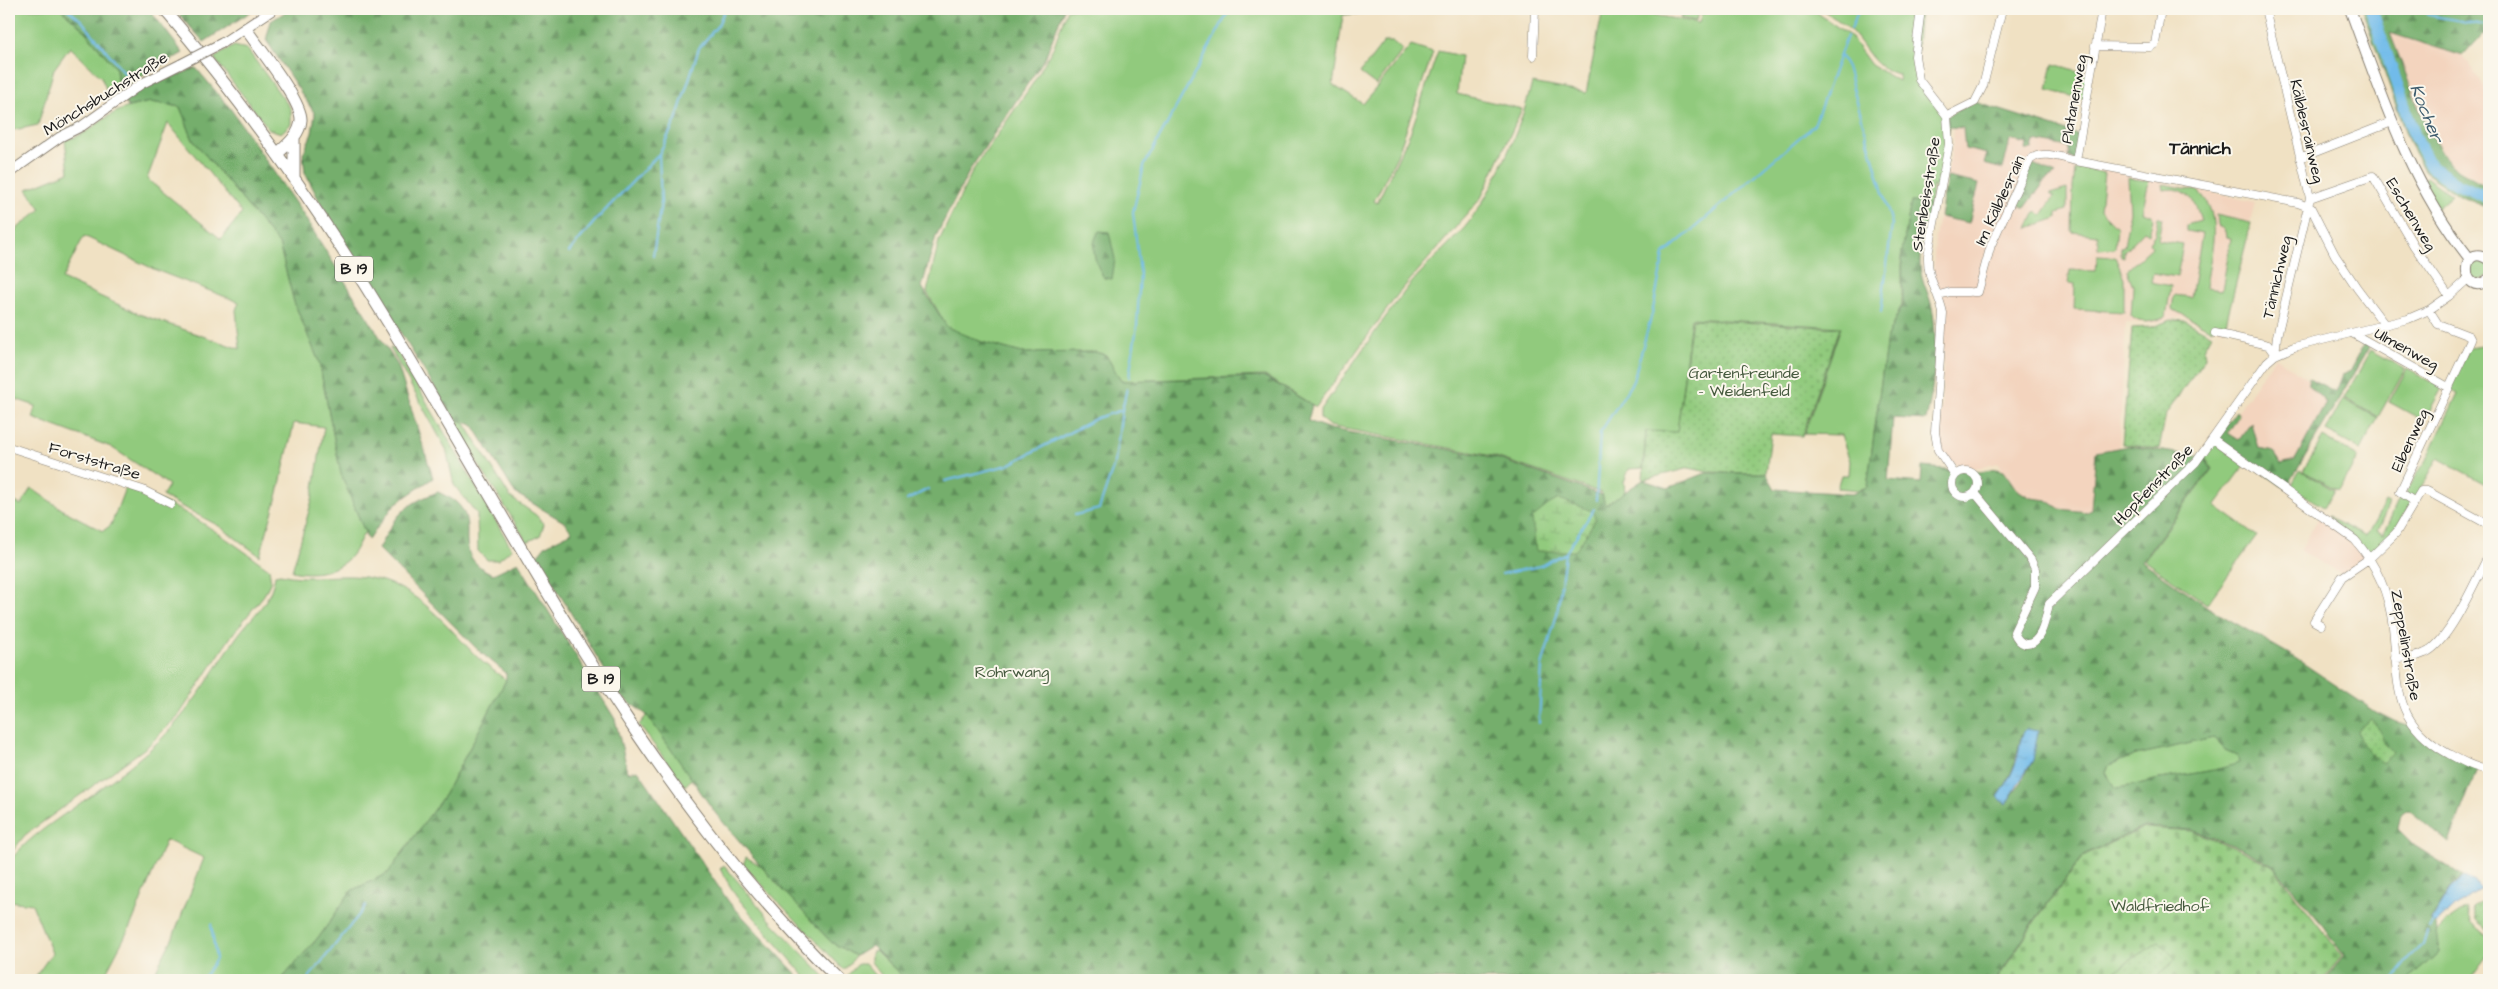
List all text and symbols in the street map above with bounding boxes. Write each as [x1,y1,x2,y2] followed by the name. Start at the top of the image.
[39,46,172,141] street label: Mönchsbuchstraße
[2055,53,2094,146] street label: Platanenweg
[2283,77,2330,185] street label: Kälblesrainweg
[2404,80,2450,148] water label: Kocher
[1906,135,1946,253] street label: Steinbeisstraße
[2168,136,2232,161] district label: Tännich
[1969,152,2030,249] street label: Im Kälblesrain
[2380,174,2442,256] street label: Eschenweg
[2257,234,2298,321] street label: Tännichweg
[335,256,373,282] road number: B 19
[2370,322,2443,376] street label: Ulmenweg
[1688,362,1800,402] park label: Gartenfreunde - Weidenfeld
[2386,405,2435,476] street label: Eibenweg
[46,437,144,485] street label: Forststraße
[2109,439,2198,530] street label: Hopfenstraße
[2385,588,2427,703] street label: Zeppelinstraße
[975,661,1049,684] park label: Rohrwang
[582,666,620,692] road number: B 19
[2111,895,2209,917] park label: Waldfriedhof

